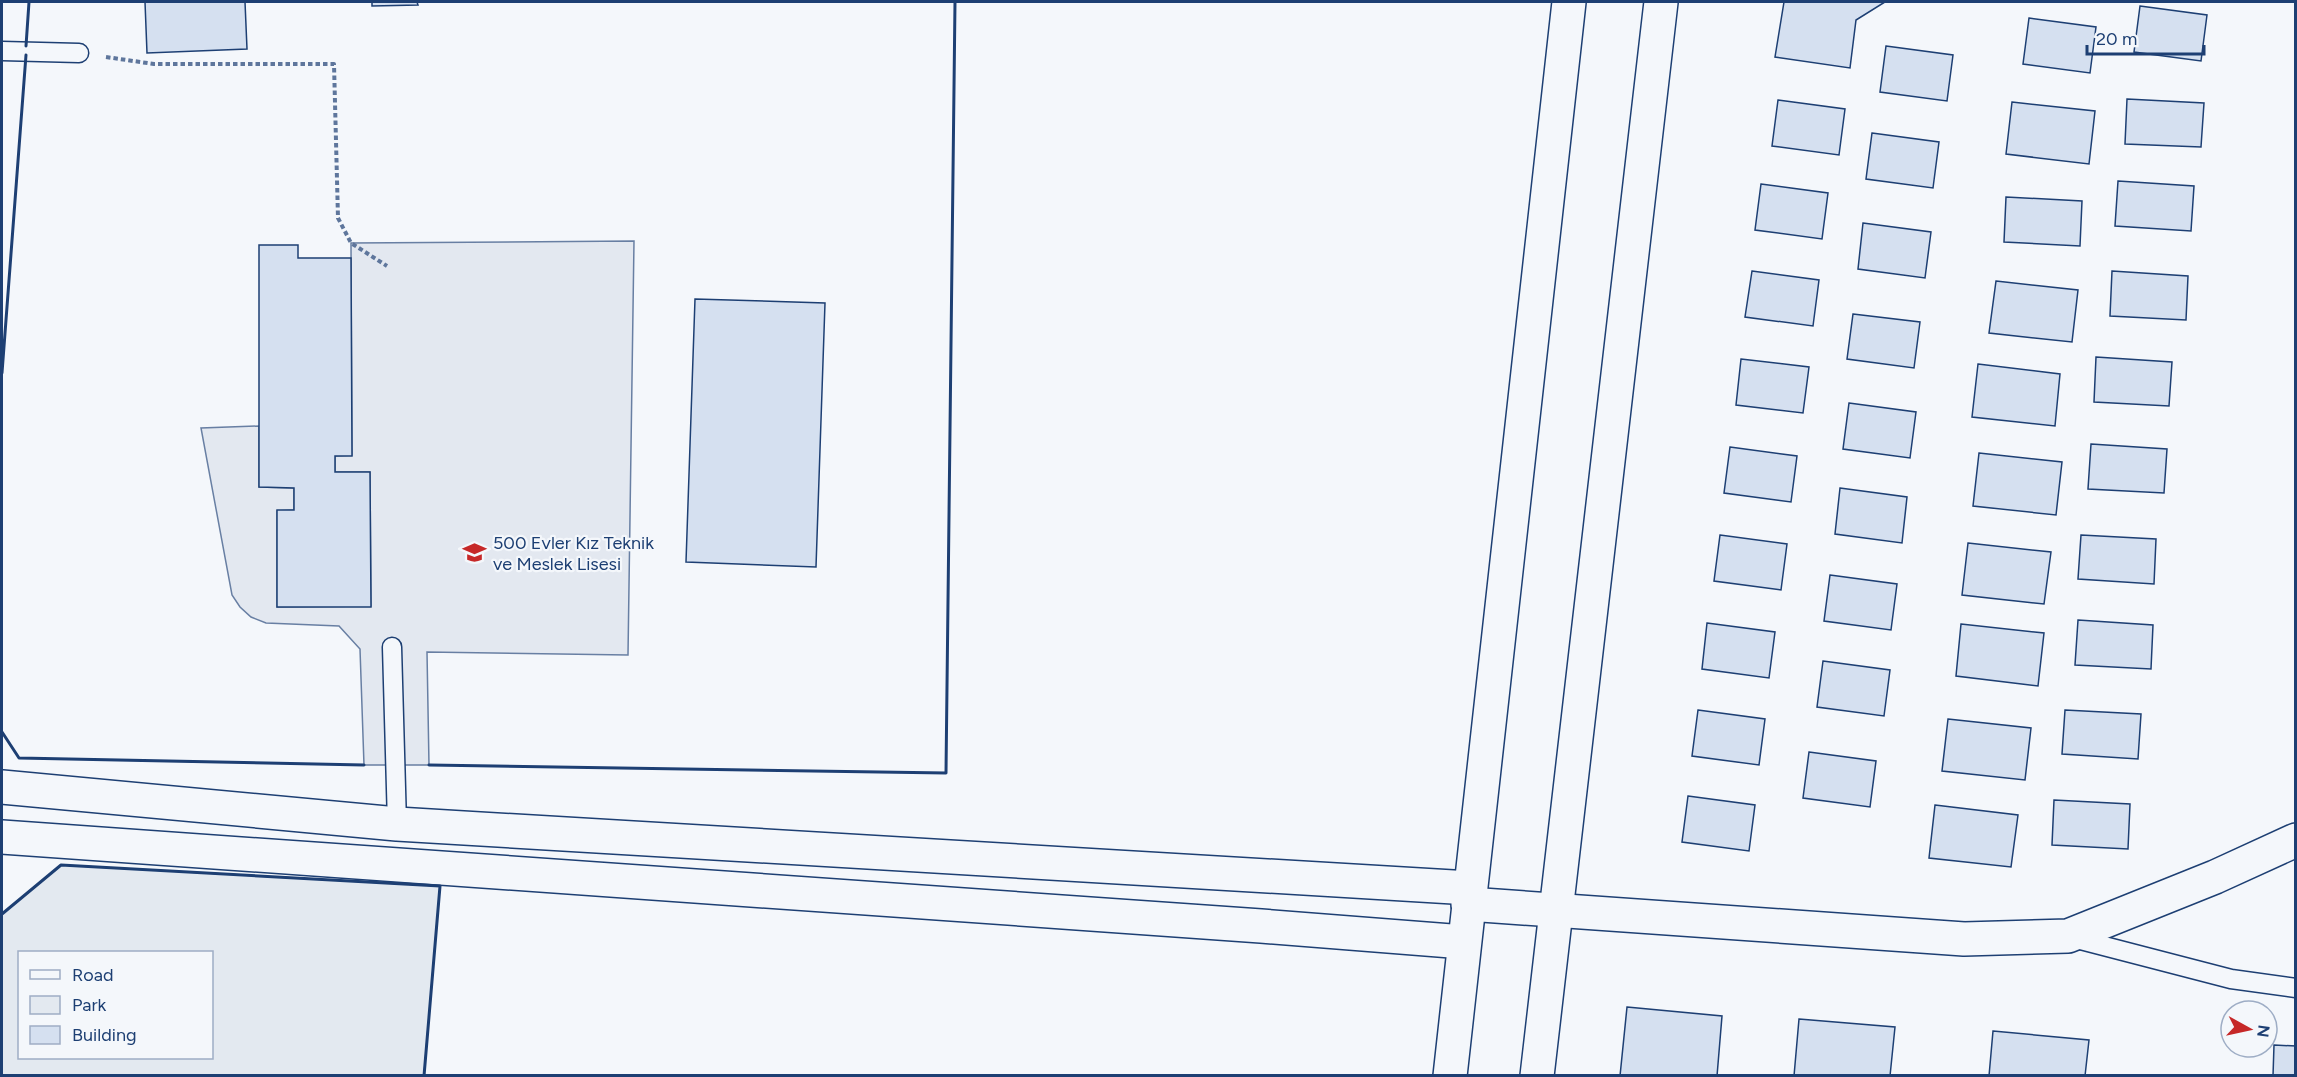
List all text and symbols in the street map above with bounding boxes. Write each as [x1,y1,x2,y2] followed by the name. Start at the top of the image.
[2087,18,2204,56] scale bar
[2096,28,2137,50] text: 20 m
[493,532,654,575] place label: 500 Evler Kız Teknik ve Meslek Lisesi
[462,540,488,566] school or university icon: 500 Evler Kız Teknik ve Meslek Lisesi
[18,951,213,1059] legend
[72,964,113,986] text: Road
[72,994,107,1016] text: Park
[2219,999,2279,1059] north arrow
[72,1024,137,1046] text: Building
[2253,1024,2274,1038] text: N

